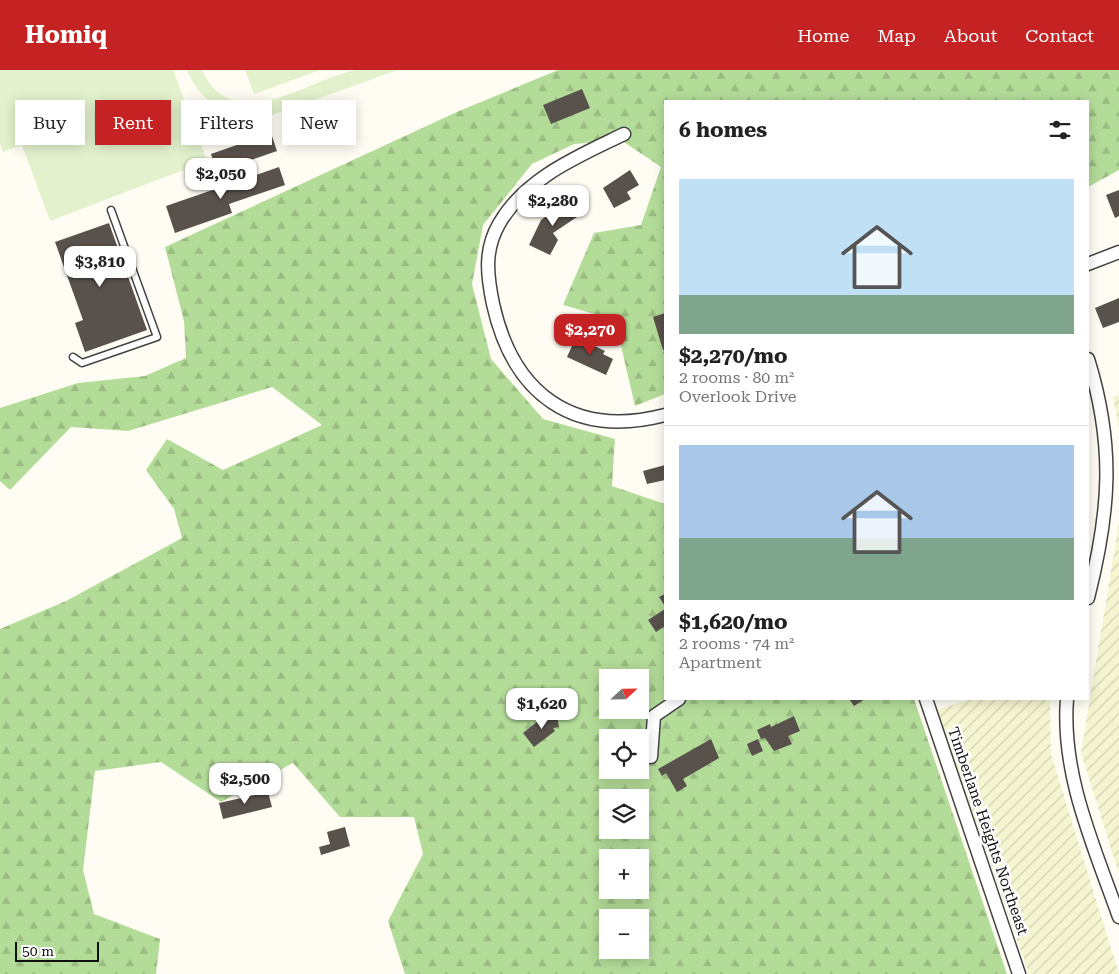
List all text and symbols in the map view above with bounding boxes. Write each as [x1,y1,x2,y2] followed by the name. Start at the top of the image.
[25,21,107,49] text: Homiq
[797,25,849,46] text: Home
[877,25,916,46] text: Map
[944,25,997,46] text: About
[1025,25,1094,46] text: Contact
[15,100,85,145] chip: Buy
[95,100,171,145] chip: Rent
[181,100,272,145] chip: Filters
[282,100,356,145] chip: New
[1046,116,1074,144] icon: filters
[679,118,767,142] text: 6 homes
[180,158,262,200] pin: $2,050
[196,164,246,183] text: $2,050
[512,184,594,227] pin: $2,280
[528,191,578,210] text: $2,280
[832,212,922,302] icon: home
[59,246,141,288] pin: $3,810
[75,252,125,271] text: $3,810
[549,314,631,356] pin: $2,270
[565,320,615,339] text: $2,270
[679,344,788,368] text: $2,270/mo
[679,368,794,387] text: 2 rooms · 80 m²
[679,387,797,406] text: Overlook Drive
[832,477,922,567] icon: home
[679,610,788,634] text: $1,620/mo
[679,634,794,653] text: 2 rooms · 74 m²
[679,653,762,672] text: Apartment
[599,669,649,719] north arrow
[599,669,649,959] map controls
[501,688,583,730] pin: $1,620
[517,694,567,713] text: $1,620
[944,725,1032,938] street label: Timberlane Heights Northeast
[599,729,649,779] button: locate
[204,762,286,805] pin: $2,500
[220,769,270,788] text: $2,500
[599,789,649,839] button: layers
[599,849,649,899] button: +
[599,909,649,959] button: −
[15,939,99,962] scale bar
[22,943,54,959] text: 50 m

